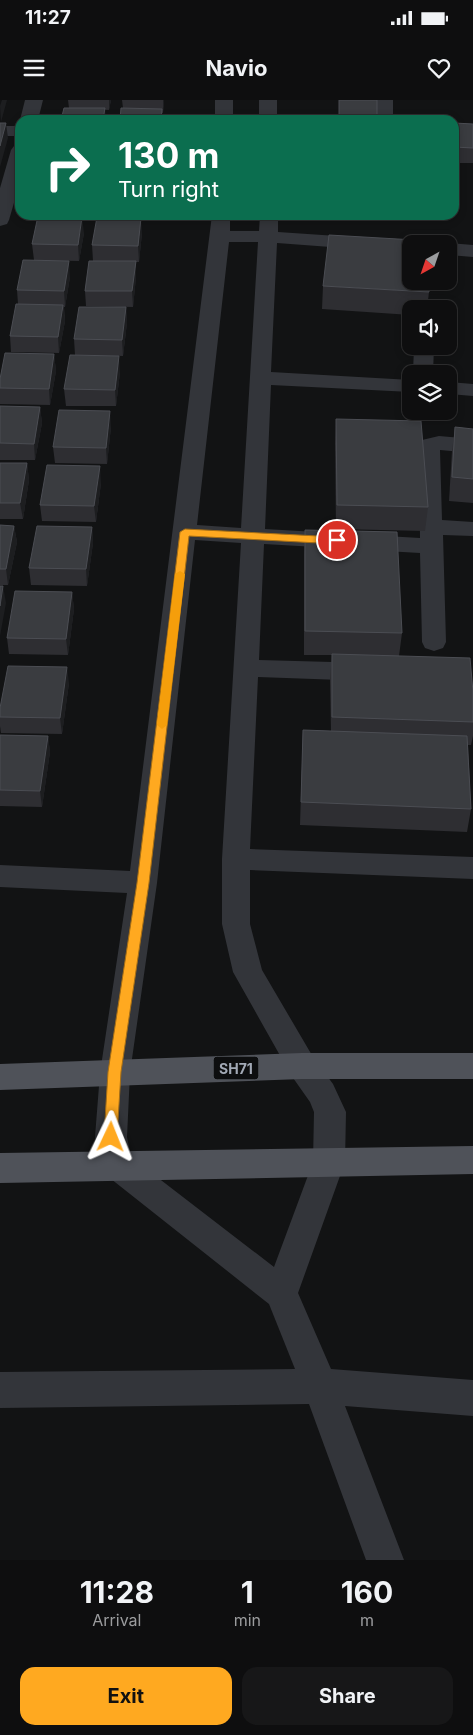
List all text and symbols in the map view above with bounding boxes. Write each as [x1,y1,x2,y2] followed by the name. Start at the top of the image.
[25,6,71,29] text: 11:27
[20,54,48,82] icon: menu
[425,54,453,82] icon: heart
[206,55,267,81] text: Navio
[118,134,220,176] text: 130 m
[35,135,100,200] icon: right
[118,176,219,202] text: Turn right
[402,235,458,290] north arrow
[402,235,457,420] map controls
[402,300,457,355] button: sound
[402,365,457,420] button: layers
[316,519,358,561] pin
[323,526,351,554] icon: arrive
[214,1056,258,1080] road number: SH71
[84,1110,136,1162] position arrow
[80,1574,154,1610] text: 11:28
[241,1574,254,1610] text: 1
[341,1574,393,1610] text: 160
[92,1610,141,1630] text: Arrival
[234,1610,261,1630] text: min
[360,1610,374,1630] text: m
[20,1667,232,1725] button: Exit
[242,1667,453,1725] button: Share

